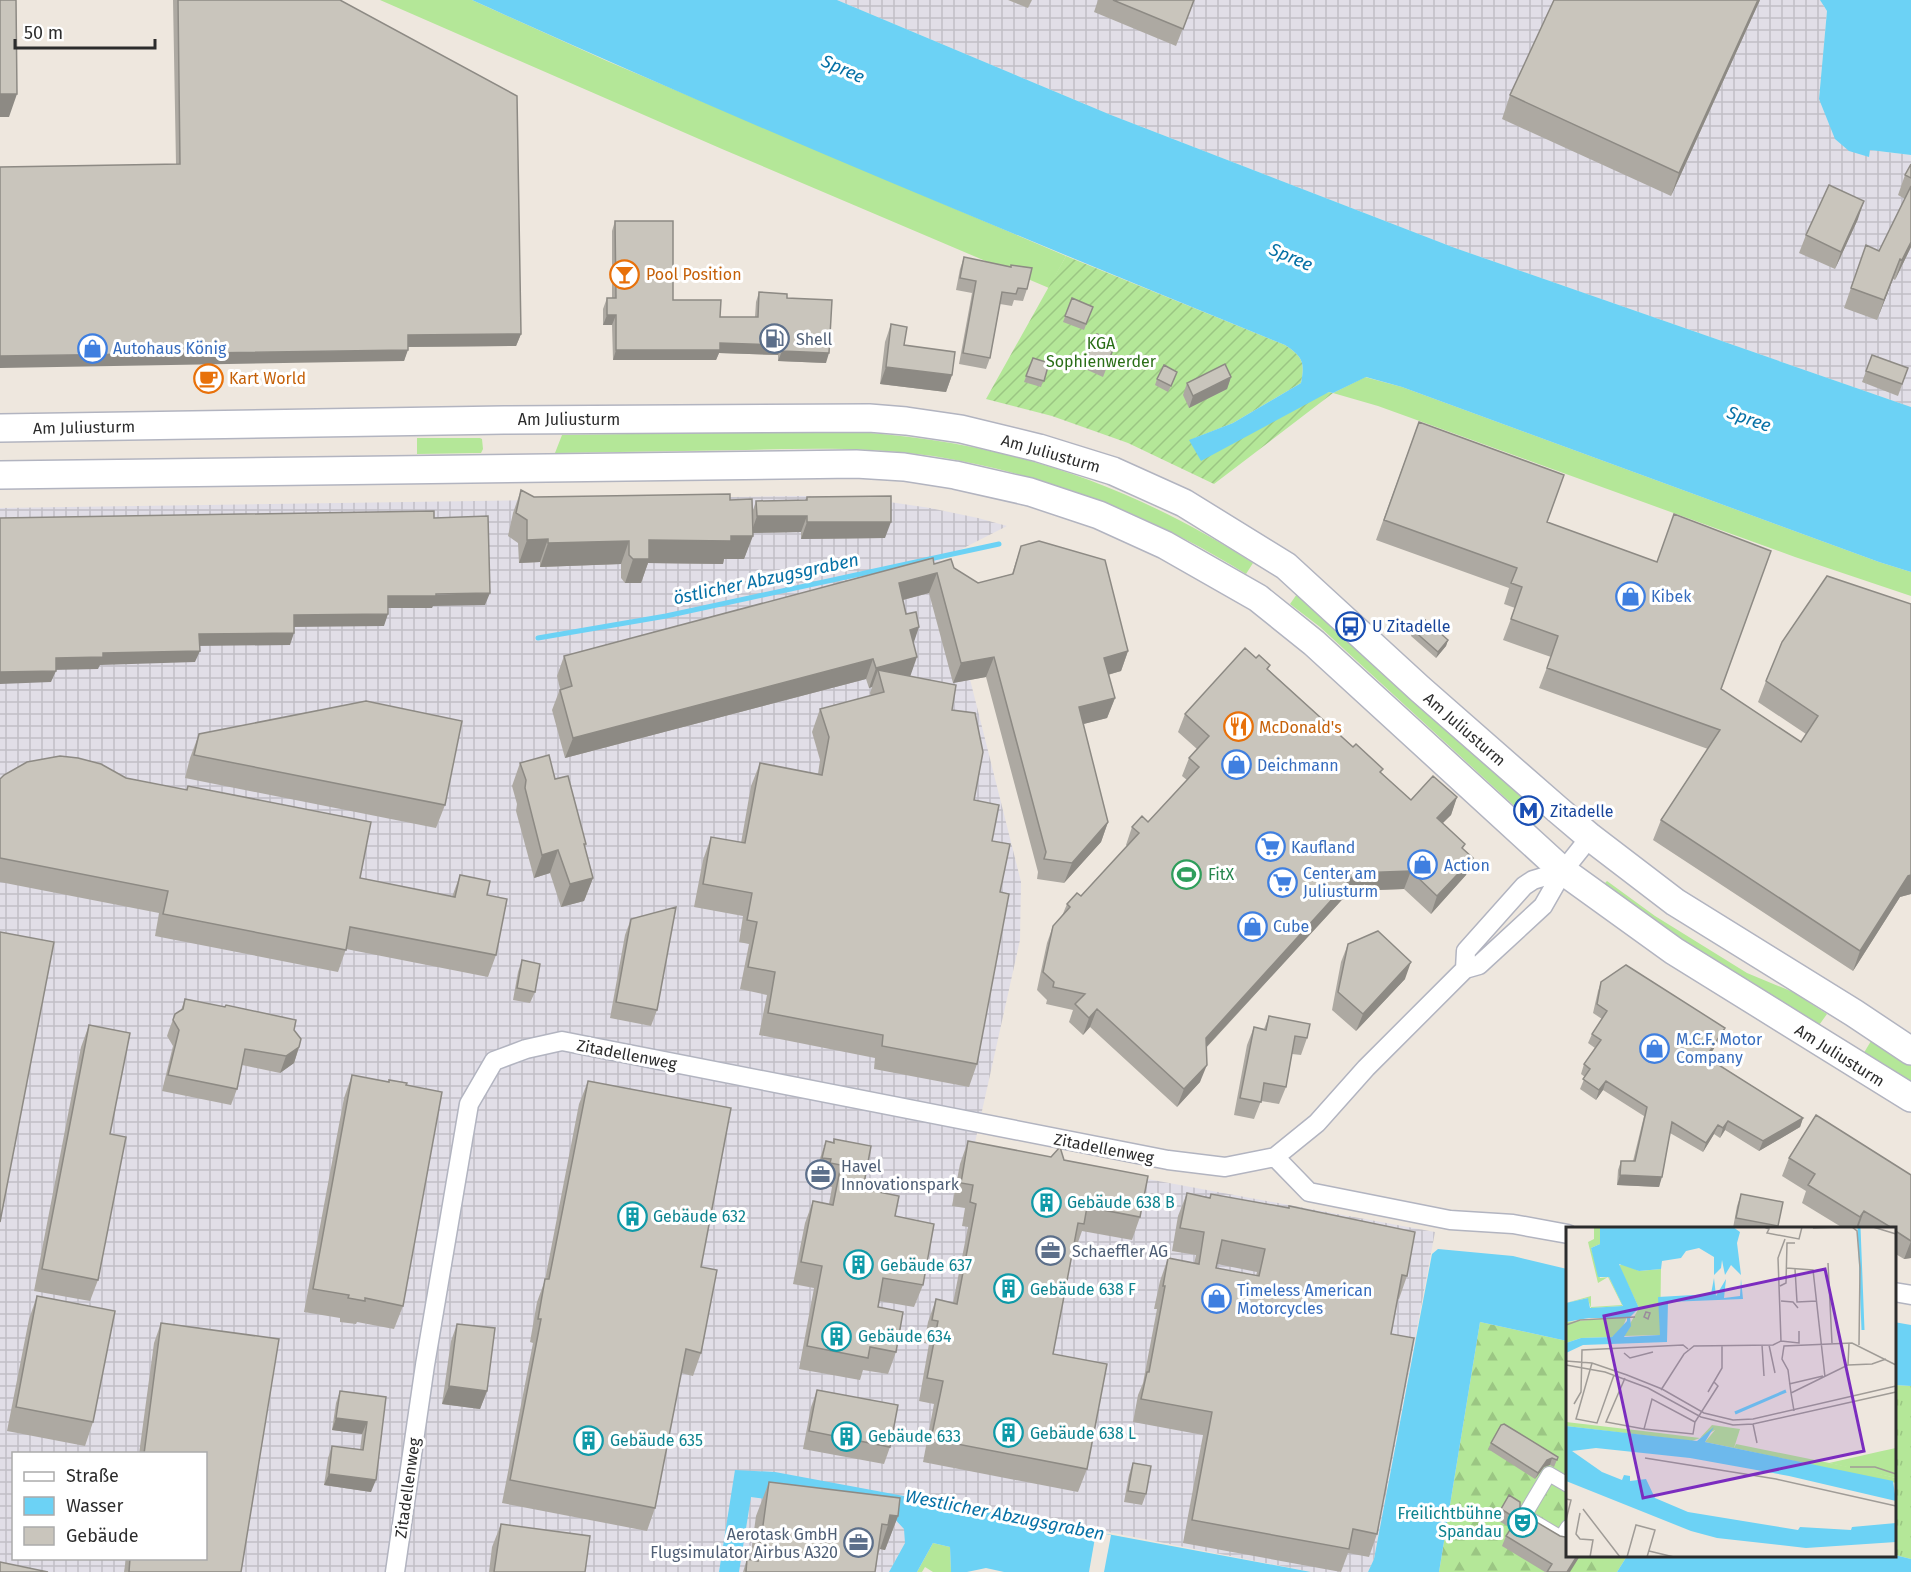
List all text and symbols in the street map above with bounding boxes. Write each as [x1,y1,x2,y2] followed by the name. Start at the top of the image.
[15,12,154,50] scale bar
[24,22,63,44] text: 50 m
[817,49,868,88] water label: Spree
[1265,238,1316,276] water label: Spree
[609,258,641,290] bar icon: Pool Position
[646,265,742,284] place label: Pool Position
[759,323,791,355] fuel station icon: Shell
[796,330,833,349] place label: Shell
[76,332,108,364] shop icon: Autohaus König
[1046,334,1157,371] park label: KGA Sophienwerder
[113,339,227,358] place label: Autohaus König
[192,362,224,394] cafe icon: Kart World
[229,369,306,388] place label: Kart World
[1723,401,1774,437] water label: Spree
[518,410,620,429] street label: Am Juliusturm
[33,417,135,438] street label: Am Juliusturm
[999,430,1103,477] street label: Am Juliusturm
[671,549,861,609] water label: östlicher Abzugsgraben
[1614,580,1646,612] shop icon: Kibek
[1651,587,1692,606] place label: Kibek
[1335,610,1367,642] bus stop icon: U Zitadelle
[1372,617,1450,636] place label: U Zitadelle
[1420,689,1510,770] street label: Am Juliusturm
[1222,711,1254,743] restaurant icon: McDonald's
[1259,718,1342,737] place label: McDonald's
[1220,749,1252,781] shop icon: Deichmann
[1257,756,1339,775] place label: Deichmann
[1513,795,1545,827] metro station icon: Zitadelle
[1550,802,1614,821] place label: Zitadelle
[1254,831,1286,863] supermarket icon: Kaufland
[1291,838,1355,857] place label: Kaufland
[1407,849,1439,881] shop icon: Action
[1444,856,1490,875] place label: Action
[1171,858,1203,890] sports icon: FitX
[1303,864,1378,901] place label: Center am Juliusturm
[1208,865,1235,884] place label: FitX
[1266,866,1298,898] supermarket icon: Center am Juliusturm
[1236,910,1268,942] shop icon: Cube
[1273,917,1309,936] place label: Cube
[1791,1020,1888,1091] street label: Am Juliusturm
[1676,1030,1763,1067] place label: M.C.F. Motor Company
[1639,1032,1671,1064] shop icon: M.C.F. Motor Company
[575,1035,679,1074] street label: Zitadellenweg
[1052,1129,1156,1168] street label: Zitadellenweg
[841,1157,960,1194] place label: Havel Innovationspark
[804,1159,836,1191] office icon: Havel Innovationspark
[1030,1186,1062,1218] building icon: Gebäude 638 B
[1067,1193,1175,1212] place label: Gebäude 638 B
[616,1200,648,1232] building icon: Gebäude 632
[653,1207,746,1226] place label: Gebäude 632
[1566,1227,1896,1557] inset map
[1035,1235,1067,1267] office icon: Schaeffler AG
[1072,1242,1168,1261] place label: Schaeffler AG
[843,1249,875,1281] building icon: Gebäude 637
[880,1256,972,1275] place label: Gebäude 637
[993,1273,1025,1305] building icon: Gebäude 638 F
[1030,1280,1136,1299] place label: Gebäude 638 F
[1237,1281,1372,1318] place label: Timeless American Motorcycles
[1200,1283,1232,1315] shop icon: Timeless American Motorcycles
[821,1320,853,1352] building icon: Gebäude 634
[858,1327,952,1346] place label: Gebäude 634
[993,1417,1025,1449] building icon: Gebäude 638 L
[831,1420,863,1452] building icon: Gebäude 633
[573,1424,605,1456] building icon: Gebäude 635
[1030,1424,1136,1443] place label: Gebäude 638 L
[868,1427,961,1446] place label: Gebäude 633
[610,1431,703,1450] place label: Gebäude 635
[391,1436,424,1540] street label: Zitadellenweg
[12,1452,207,1560] legend
[66,1465,119,1487] text: Straße
[903,1485,1107,1545] water label: Westlicher Abzugsgraben
[66,1495,123,1517] text: Wasser
[1397,1504,1502,1541] place label: Freilichtbühne Spandau
[1507,1506,1539,1538] theatre icon: Freilichtbühne Spandau
[66,1525,139,1547] text: Gebäude
[650,1525,838,1562] place label: Aerotask GmbH Flugsimulator Airbus A320
[843,1527,875,1559] office icon: Aerotask GmbH Flugsimulator Airbus A320

